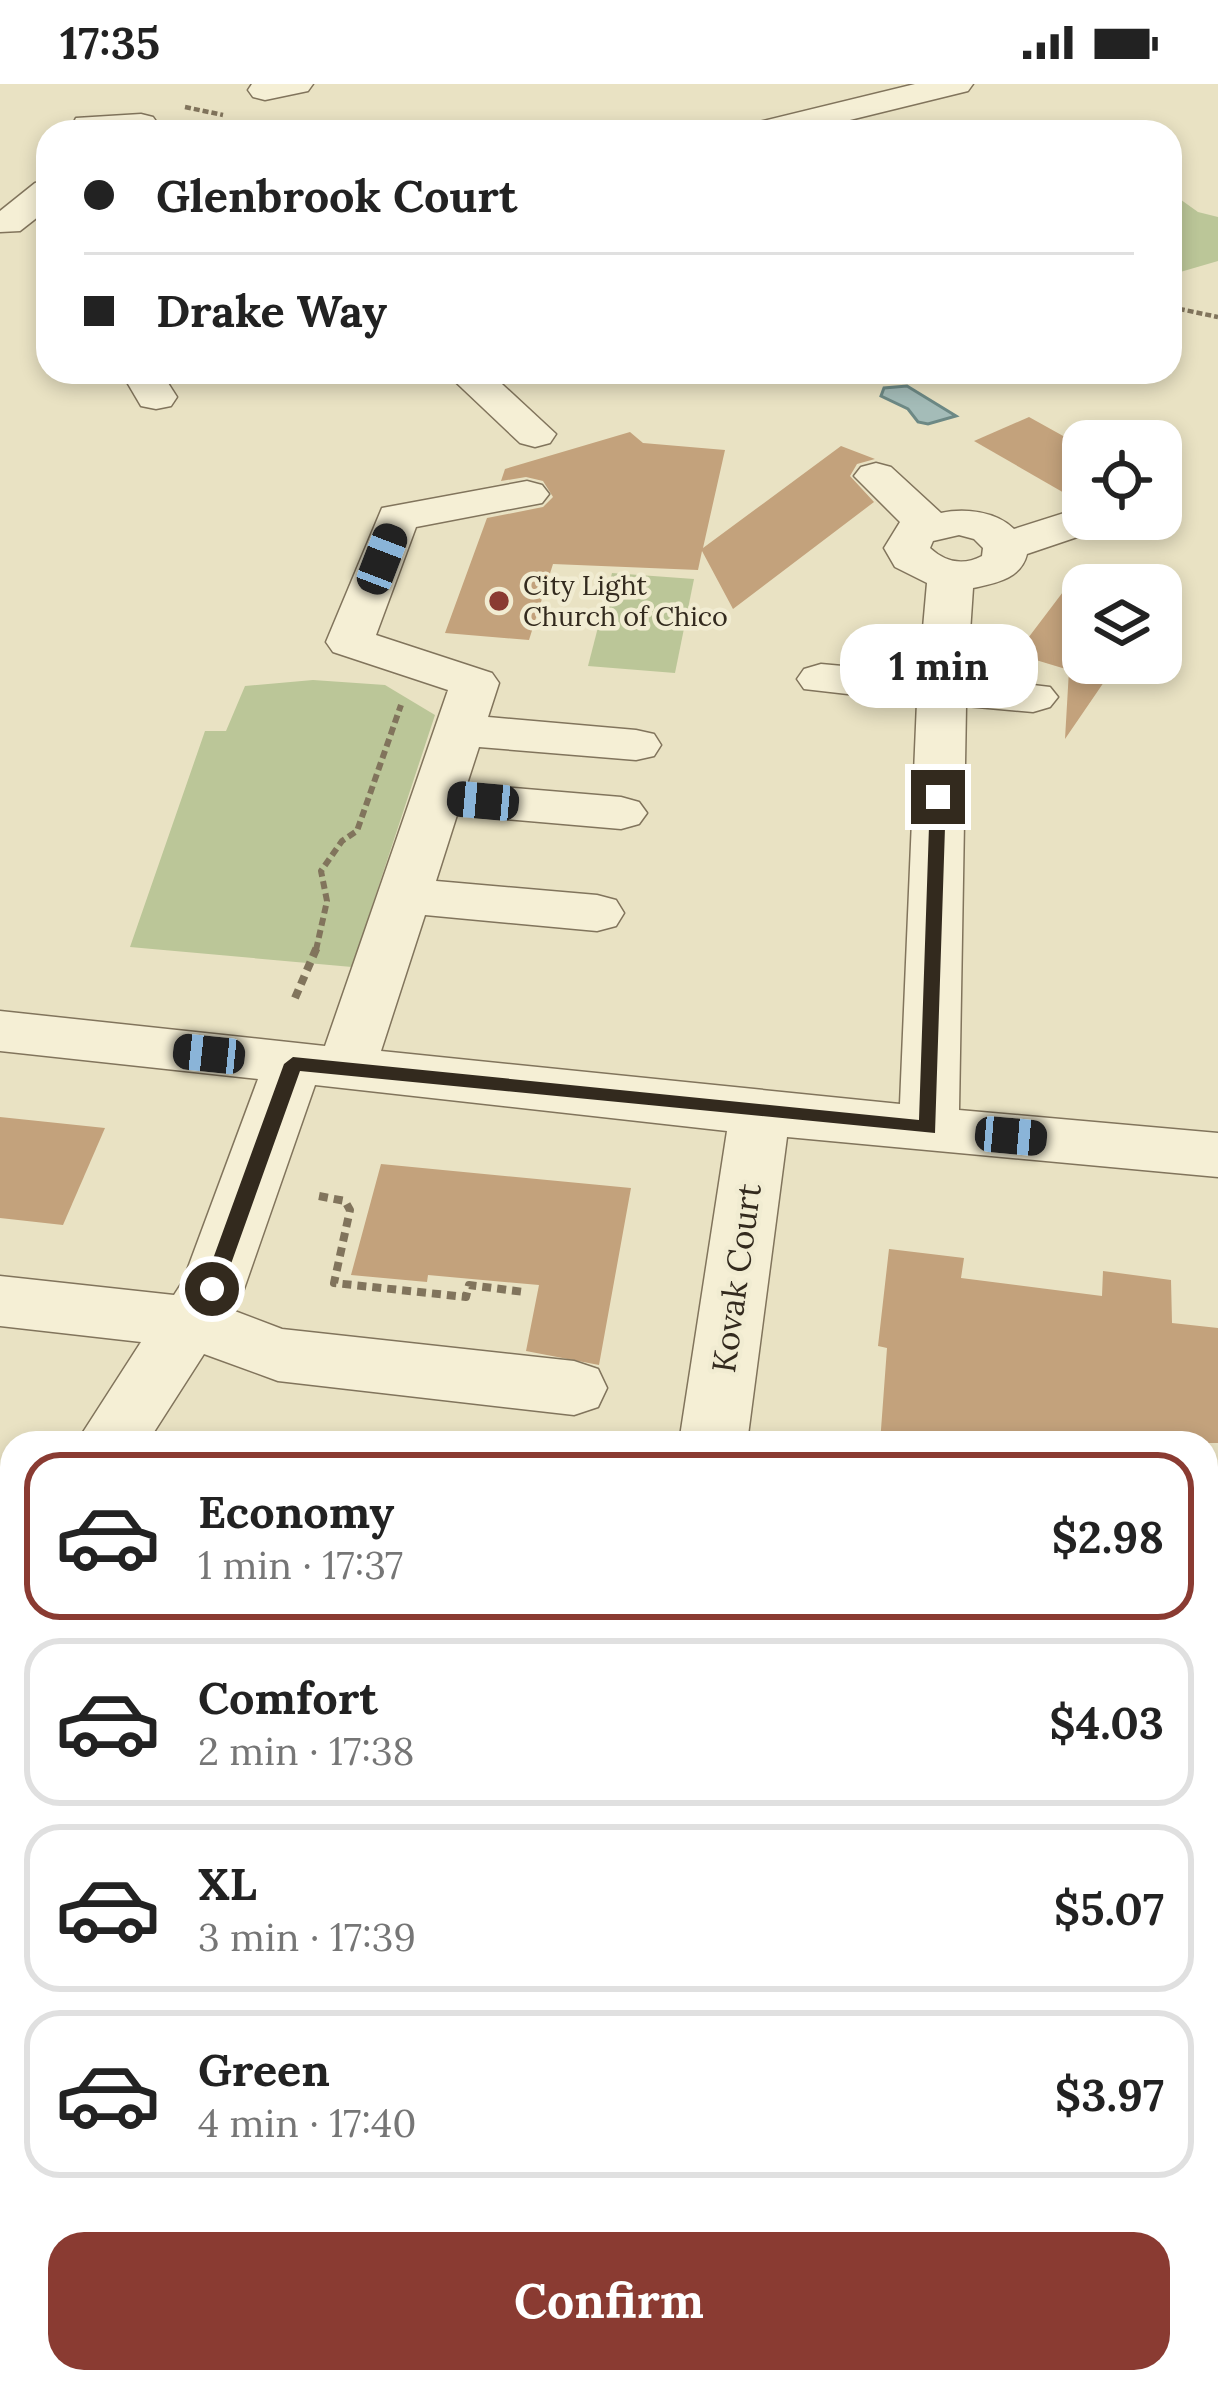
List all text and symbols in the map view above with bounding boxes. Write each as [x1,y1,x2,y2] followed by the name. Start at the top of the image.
[60,14,160,71] text: 17:35
[156,167,517,224] text: Glenbrook Court
[156,282,387,339] text: Drake Way
[1062,420,1182,684] map controls
[1062,420,1182,540] button: locate
[352,519,412,599] car
[1062,564,1182,684] button: layers
[523,568,728,633] place label: City Light Church of Chico
[486,588,512,614] marker: City Light Church of Chico
[839,623,1037,707] callout: 1 min
[889,641,989,691] text: 1 min
[911,770,965,824] route end
[446,780,520,822] car
[171,1032,247,1076] car
[974,1115,1048,1157] car
[702,1181,770,1375] street label: Kovak Court
[185,1262,239,1316] route start
[54,1482,162,1590] icon: car
[198,1483,394,1540] text: Economy
[1051,1508,1164,1565] text: $2.98
[198,1540,403,1590] text: 1 min · 17:37
[54,1668,162,1776] icon: car
[198,1669,378,1726] text: Comfort
[1049,1694,1164,1751] text: $4.03
[198,1726,415,1776] text: 2 min · 17:38
[54,1854,162,1962] icon: car
[198,1855,257,1912] text: XL
[1054,1880,1164,1937] text: $5.07
[198,1912,416,1962] text: 3 min · 17:39
[54,2040,162,2148] icon: car
[198,2041,330,2098] text: Green
[1055,2066,1164,2123] text: $3.97
[198,2098,416,2148] text: 4 min · 17:40
[48,2232,1170,2370] button: Confirm

